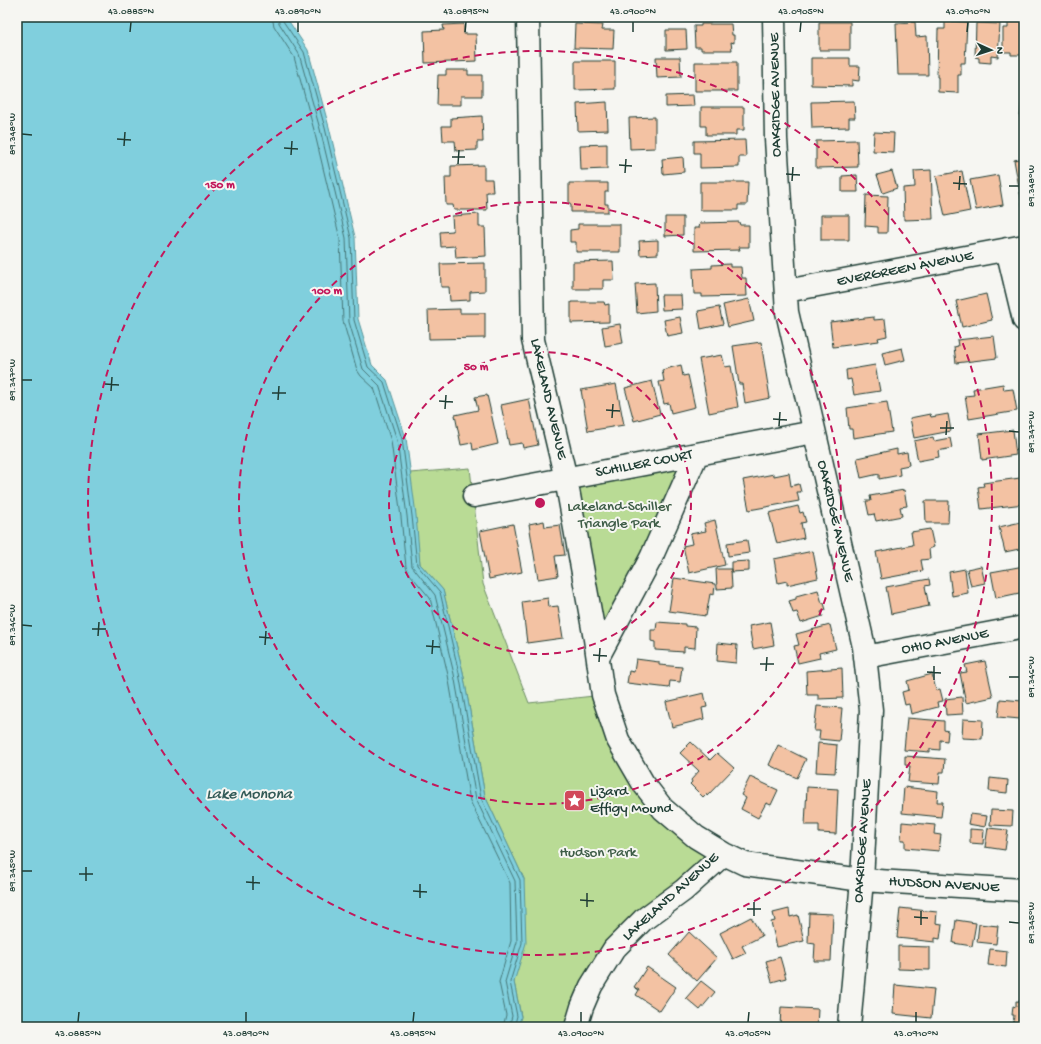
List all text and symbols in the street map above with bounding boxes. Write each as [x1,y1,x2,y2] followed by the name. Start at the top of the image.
[108,6,154,18] text: 43.0885°N
[275,6,321,18] text: 43.0890°N
[443,6,489,18] text: 43.0895°N
[610,6,657,18] text: 43.0900°N
[778,6,824,18] text: 43.0905°N
[946,6,991,18] text: 43.0910°N
[971,30,1011,70] north arrow
[766,32,786,157] street label: OAKRIDGE AVENUE
[993,47,1005,54] text: N
[7,112,19,155] text: 89.348°W
[1026,164,1038,207] text: 89.348°W
[204,179,235,193] text: 150 m
[835,247,975,291] street label: EVERGREEN AVENUE
[311,285,342,299] text: 100 m
[525,337,571,462] street label: LAKELAND AVENUE
[7,359,19,401] text: 89.347°W
[464,361,489,375] text: 50 m
[1026,411,1038,453] text: 89.347°W
[594,446,695,482] street label: SCHILLER COURT
[812,459,858,584] street label: OAKRIDGE AVENUE
[533,496,547,510] centre of rings
[567,498,672,533] park label: Lakeland-Schiller Triangle Park
[7,604,19,646] text: 89.346°W
[900,625,991,659] street label: OHIO AVENUE
[1026,656,1038,698] text: 89.346°W
[850,778,876,904] street label: OAKRIDGE AVENUE
[590,783,674,818] place label: Lizard Effigy Mound
[206,786,293,805] water label: Lake Monona
[562,788,588,814] place icon: Lizard Effigy Mound
[560,844,638,862] park label: Hudson Park
[619,848,723,945] street label: LAKELAND AVENUE
[7,850,19,892] text: 89.345°W
[888,873,1000,897] street label: HUDSON AVENUE
[1026,902,1038,944] text: 89.345°W
[55,1028,101,1040] text: 43.0885°N
[223,1028,269,1040] text: 43.0890°N
[390,1028,436,1040] text: 43.0895°N
[558,1028,605,1040] text: 43.0900°N
[725,1028,771,1040] text: 43.0905°N
[894,1028,939,1040] text: 43.0910°N

